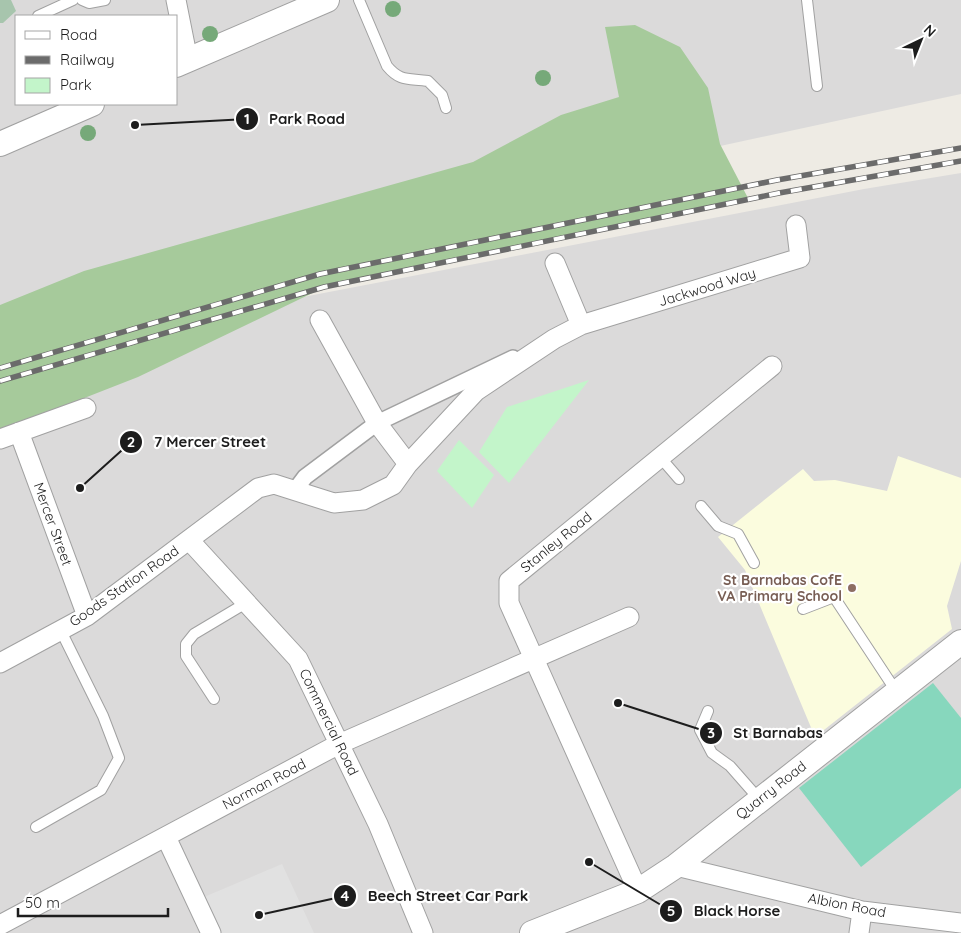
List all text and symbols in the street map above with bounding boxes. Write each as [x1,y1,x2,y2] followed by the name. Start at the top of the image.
[15,15,178,105] legend
[896,15,946,65] north arrow
[920,20,940,41] text: N
[60,25,97,44] text: Road
[60,50,115,69] text: Railway
[60,75,92,94] text: Park
[234,104,355,134] callout: Park Road
[244,109,250,128] text: 1
[269,109,345,128] text: Park Road
[656,264,758,310] street label: Jackwood Way
[119,427,276,457] callout: 7 Mercer Street
[127,432,135,451] text: 2
[154,432,266,451] text: 7 Mercer Street
[30,480,76,568] street label: Mercer Street
[517,508,595,576] street label: Stanley Road
[66,541,182,631] street label: Goods Station Road
[717,571,842,605] place label: St Barnabas CofE VA Primary School
[846,582,858,594] marker: St Barnabas CofE VA Primary School
[295,666,363,778] street label: Commercial Road
[698,718,833,748] callout: St Barnabas
[707,723,715,742] text: 3
[733,723,823,742] text: St Barnabas
[219,754,309,814] street label: Norman Road
[732,757,810,823] street label: Quarry Road
[332,881,538,911] callout: Beech Street Car Park
[18,886,168,918] scale bar
[341,886,350,905] text: 4
[368,886,528,905] text: Beech Street Car Park
[807,889,887,921] street label: Albion Road
[25,893,60,912] text: 50 m
[659,896,790,926] callout: Black Horse
[667,901,675,920] text: 5
[694,901,780,920] text: Black Horse

